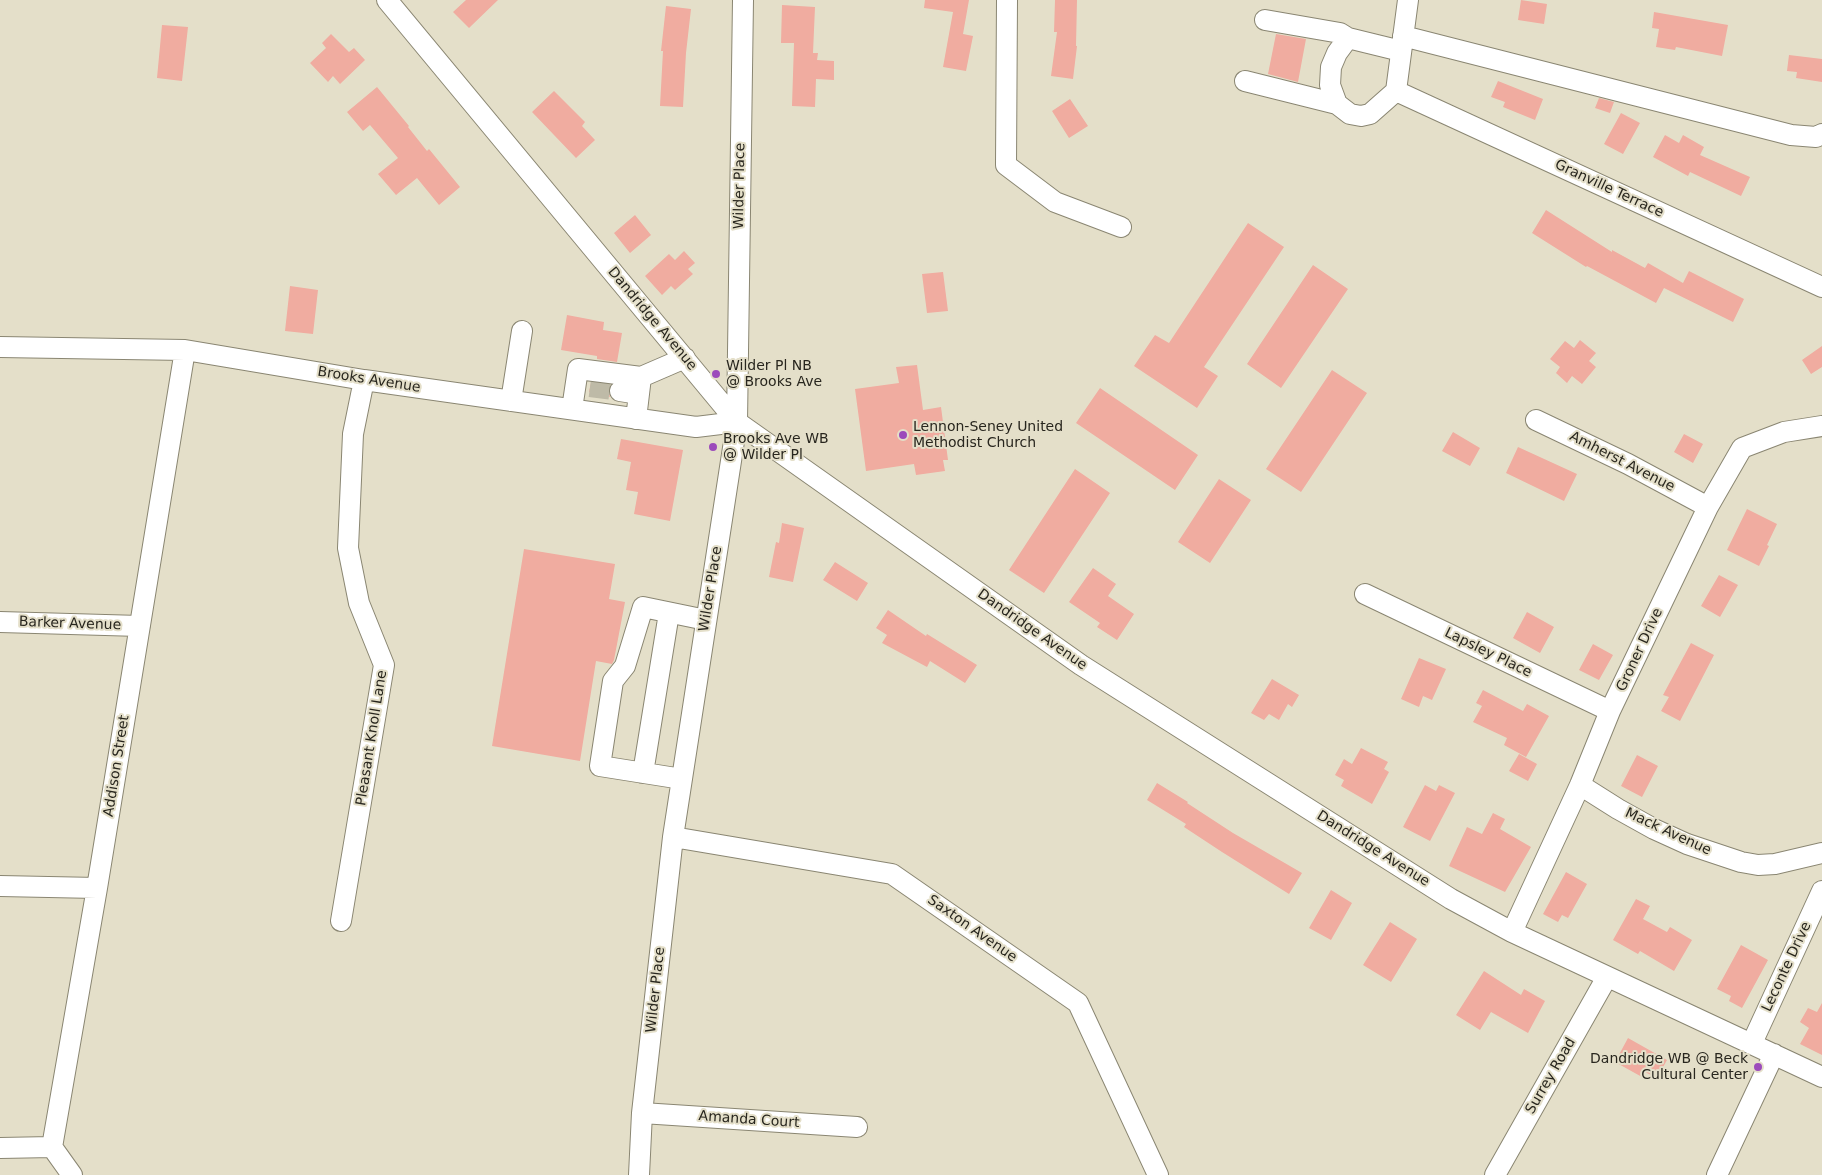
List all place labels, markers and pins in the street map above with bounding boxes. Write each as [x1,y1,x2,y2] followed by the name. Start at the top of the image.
[726,358,822,391] place label: Wilder Pl NB @ Brooks Ave
[710,368,722,380] marker: Wilder Pl NB @ Brooks Ave
[913,419,1063,452] place label: Lennon-Seney United Methodist Church
[897,429,909,441] marker: Lennon-Seney United Methodist Church
[723,431,829,464] place label: Brooks Ave WB @ Wilder Pl
[707,441,719,453] marker: Brooks Ave WB @ Wilder Pl
[1590,1051,1748,1084] place label: Dandridge WB @ Beck Cultural Center
[1752,1061,1764,1073] marker: Dandridge WB @ Beck Cultural Center

